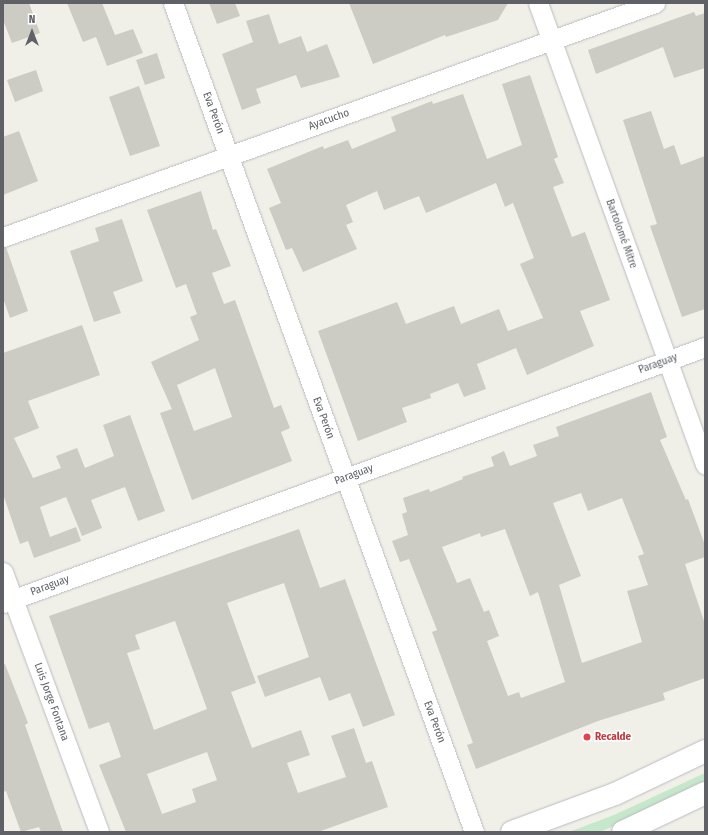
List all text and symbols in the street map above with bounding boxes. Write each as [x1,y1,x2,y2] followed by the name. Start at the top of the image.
[12,12,52,52] north arrow
[29,13,35,26] text: N
[199,90,227,136] street label: Eva Perón
[307,107,351,133] street label: Ayacucho
[602,198,640,270] street label: Bartolomé Mitre
[637,351,679,377] street label: Paraguay
[309,395,337,441] street label: Eva Perón
[333,462,375,488] street label: Paraguay
[29,573,71,599] street label: Paraguay
[31,661,71,743] street label: Luis Jorge Fontana
[420,699,448,745] street label: Eva Perón
[595,730,631,744] place label: Recalde
[582,732,592,742] marker: Recalde

